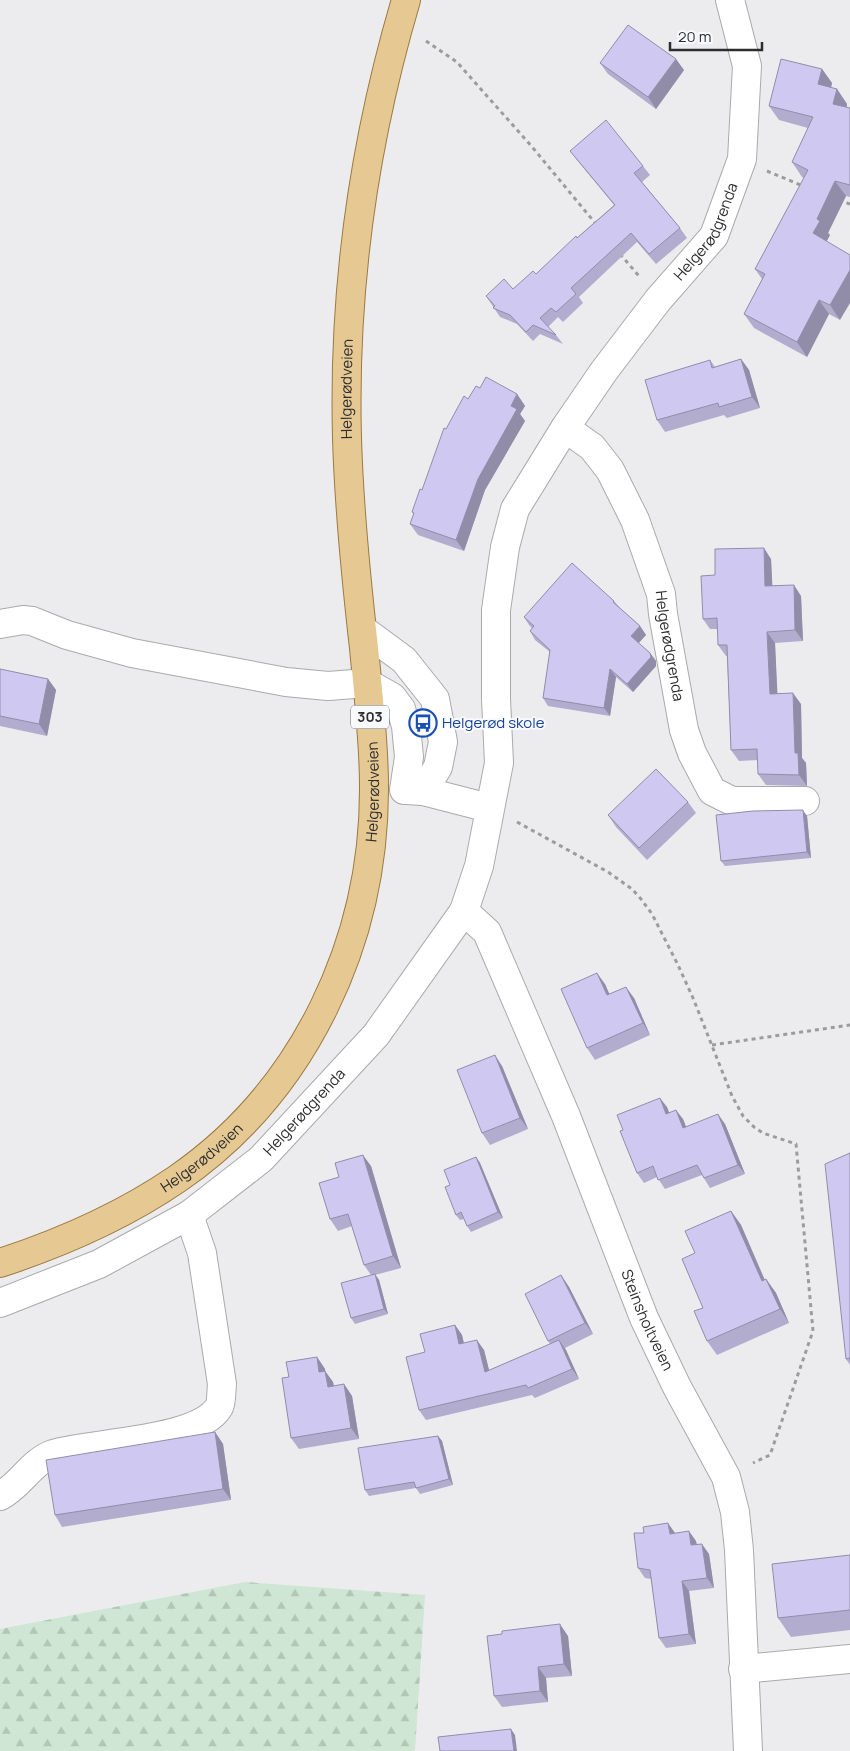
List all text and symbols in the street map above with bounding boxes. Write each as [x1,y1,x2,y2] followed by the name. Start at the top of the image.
[670,20,762,52] scale bar
[678,26,711,47] text: 20 m
[669,180,743,285] street label: Helgerødgrenda
[336,338,358,439] street label: Helgerødveien
[651,589,690,703] street label: Helgerødgrenda
[351,706,389,729] road number: 303
[408,708,438,738] bus stop icon: Helgerød skole
[442,712,545,733] place label: Helgerød skole
[360,741,384,843] street label: Helgerødveien
[258,1064,350,1160] street label: Helgerødgrenda
[156,1118,247,1197] street label: Helgerødveien
[616,1266,679,1374] street label: Steinsholtveien

